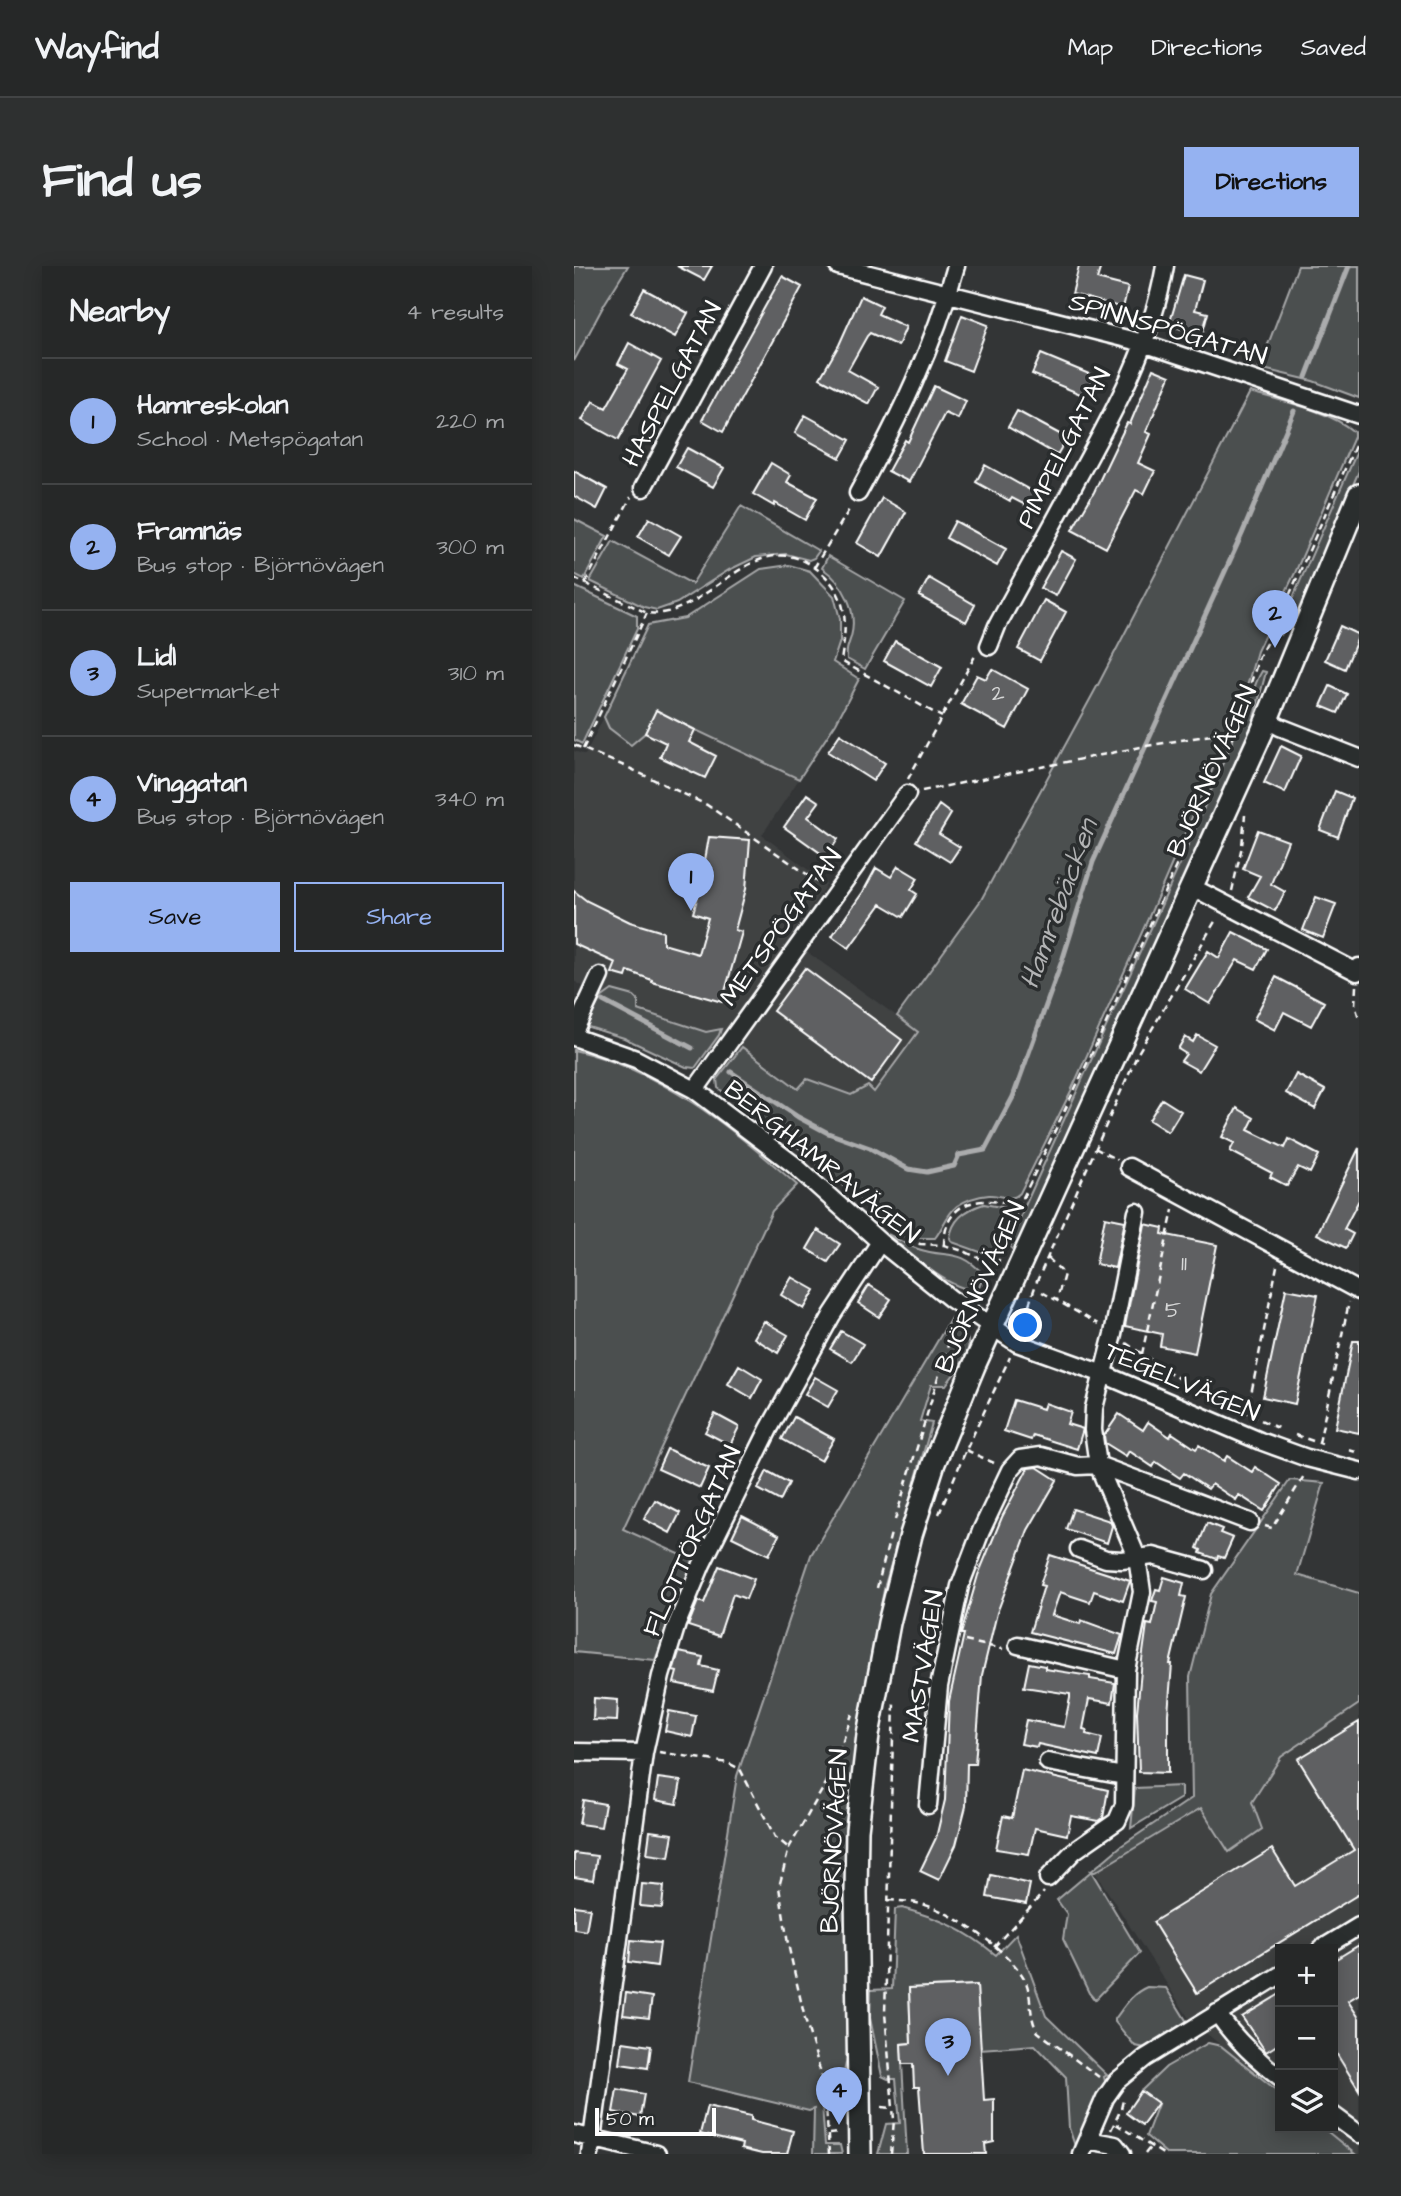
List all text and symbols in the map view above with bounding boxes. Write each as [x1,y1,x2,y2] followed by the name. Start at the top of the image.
[35,25,159,71] text: Wayfind
[1068,31,1113,65] text: Map
[1151,31,1263,65] text: Directions
[1301,31,1366,65] text: Saved
[1184,147,1359,217] button: Directions
[42,148,202,216] text: Find us
[1065,284,1271,374] street label: SPINNSPÖGATAN
[70,291,170,333] text: Nearby
[613,295,731,473] street label: HASPELGATAN
[406,296,504,328] text: 4 results
[1008,362,1120,534] street label: PIMPELGATAN
[137,387,289,423] text: Hamreskolan
[92,405,94,437] text: 1
[436,405,504,437] text: 220 m
[137,423,363,455] text: School · Metspögatan
[137,513,242,549] text: Framnäs
[86,531,100,563] text: 2
[436,531,504,563] text: 300 m
[137,549,384,581] text: Bus stop · Björnövägen
[1252,590,1298,648] pin: 2
[137,639,176,675] text: Lidl
[87,657,99,689] text: 3
[448,657,504,689] text: 310 m
[137,675,280,707] text: Supermarket
[991,677,1005,709] house number: 2
[1158,679,1266,863] street label: BJÖRNÖVÄGEN
[137,765,247,801] text: Vinggatan
[85,783,101,815] text: 4
[435,783,504,815] text: 340 m
[137,801,384,833] text: Bus stop · Björnövägen
[1010,812,1108,994] water label: Hamrebäcken
[711,841,851,1013] street label: METSPÖGATAN
[668,853,714,911] pin: 1
[70,882,280,952] button: Save
[294,882,504,952] button: Share
[717,1072,927,1252] street label: BERGHAMRAVÄGEN
[926,1195,1034,1379] street label: BJÖRNÖVÄGEN
[1181,1247,1187,1279] house number: 11
[1165,1294,1181,1326] house number: 5
[1008,1308,1042,1342] your location
[1099,1333,1265,1431] street label: TEGELVÄGEN
[634,1440,750,1642] street label: FLOTTÖRGATAN
[893,1587,953,1745] street label: MASTVÄGEN
[811,1748,857,1934] street label: BJÖRNÖVÄGEN
[1275,1944,1338,2133] map controls
[1275,1944,1338,2007] button: +
[1275,2007,1338,2070] button: −
[925,2018,971,2076] pin: 3
[816,2067,862,2125] pin: 4
[1275,2070,1338,2133] button: layers
[595,2105,716,2137] scale bar
[606,2106,654,2133] text: 50 m

